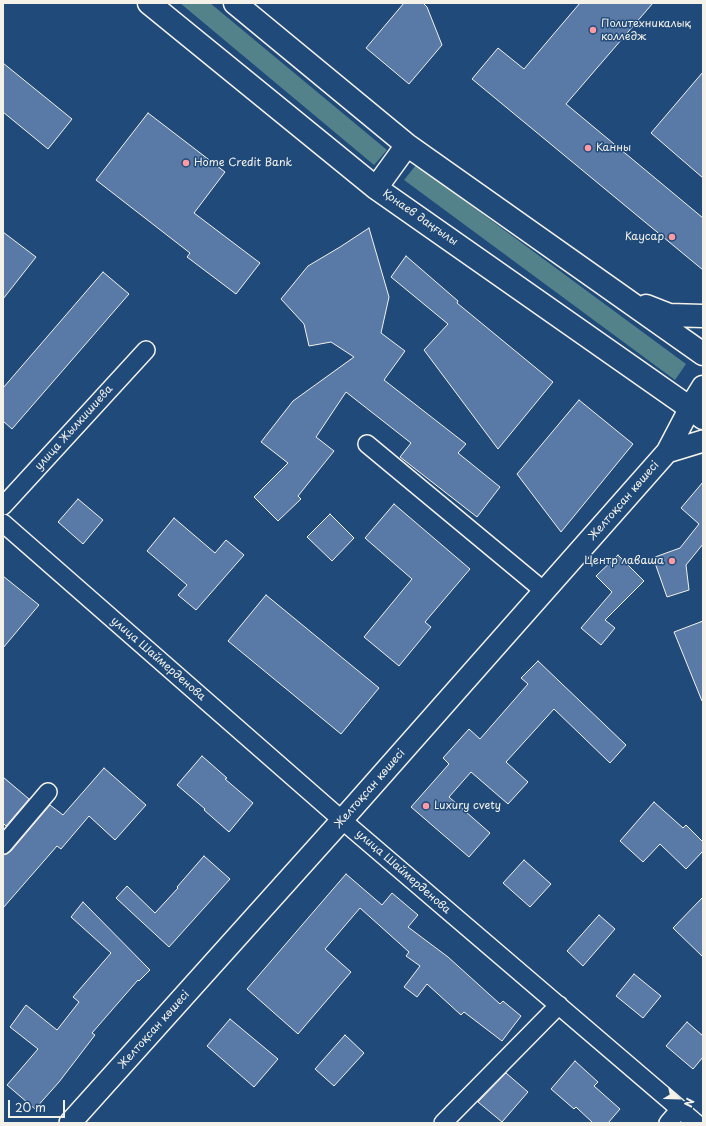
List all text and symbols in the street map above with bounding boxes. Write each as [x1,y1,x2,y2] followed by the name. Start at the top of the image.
[601,17,691,43] place label: Политехникалық колледж
[588,25,598,35] marker: Политехникалық колледж
[596,141,631,155] place label: Канны
[583,143,593,153] marker: Канны
[194,156,292,170] place label: Home Credit Bank
[181,158,191,168] marker: Home Credit Bank
[380,187,460,249] street label: Қонаев даңғылы
[625,230,664,244] place label: Каусар
[667,232,677,242] marker: Каусар
[32,383,116,473] street label: улица Жылкишиева
[586,459,662,543] street label: Желтоқсан көшесі
[584,554,664,568] place label: Центр лаваша
[667,556,677,566] marker: Центр лаваша
[108,614,208,704] street label: улица Шаймерденова
[332,747,408,831] street label: Желтоқсан көшесі
[434,799,501,813] place label: Luxury cvety
[421,801,431,811] marker: Luxury cvety
[353,827,453,917] street label: улица Шаймерденова
[116,988,192,1072] street label: Желтоқсан көшесі
[658,1078,698,1118] north arrow
[10,1092,67,1118] scale bar
[680,1096,699,1110] text: N
[15,1098,46,1116] text: 20 m

